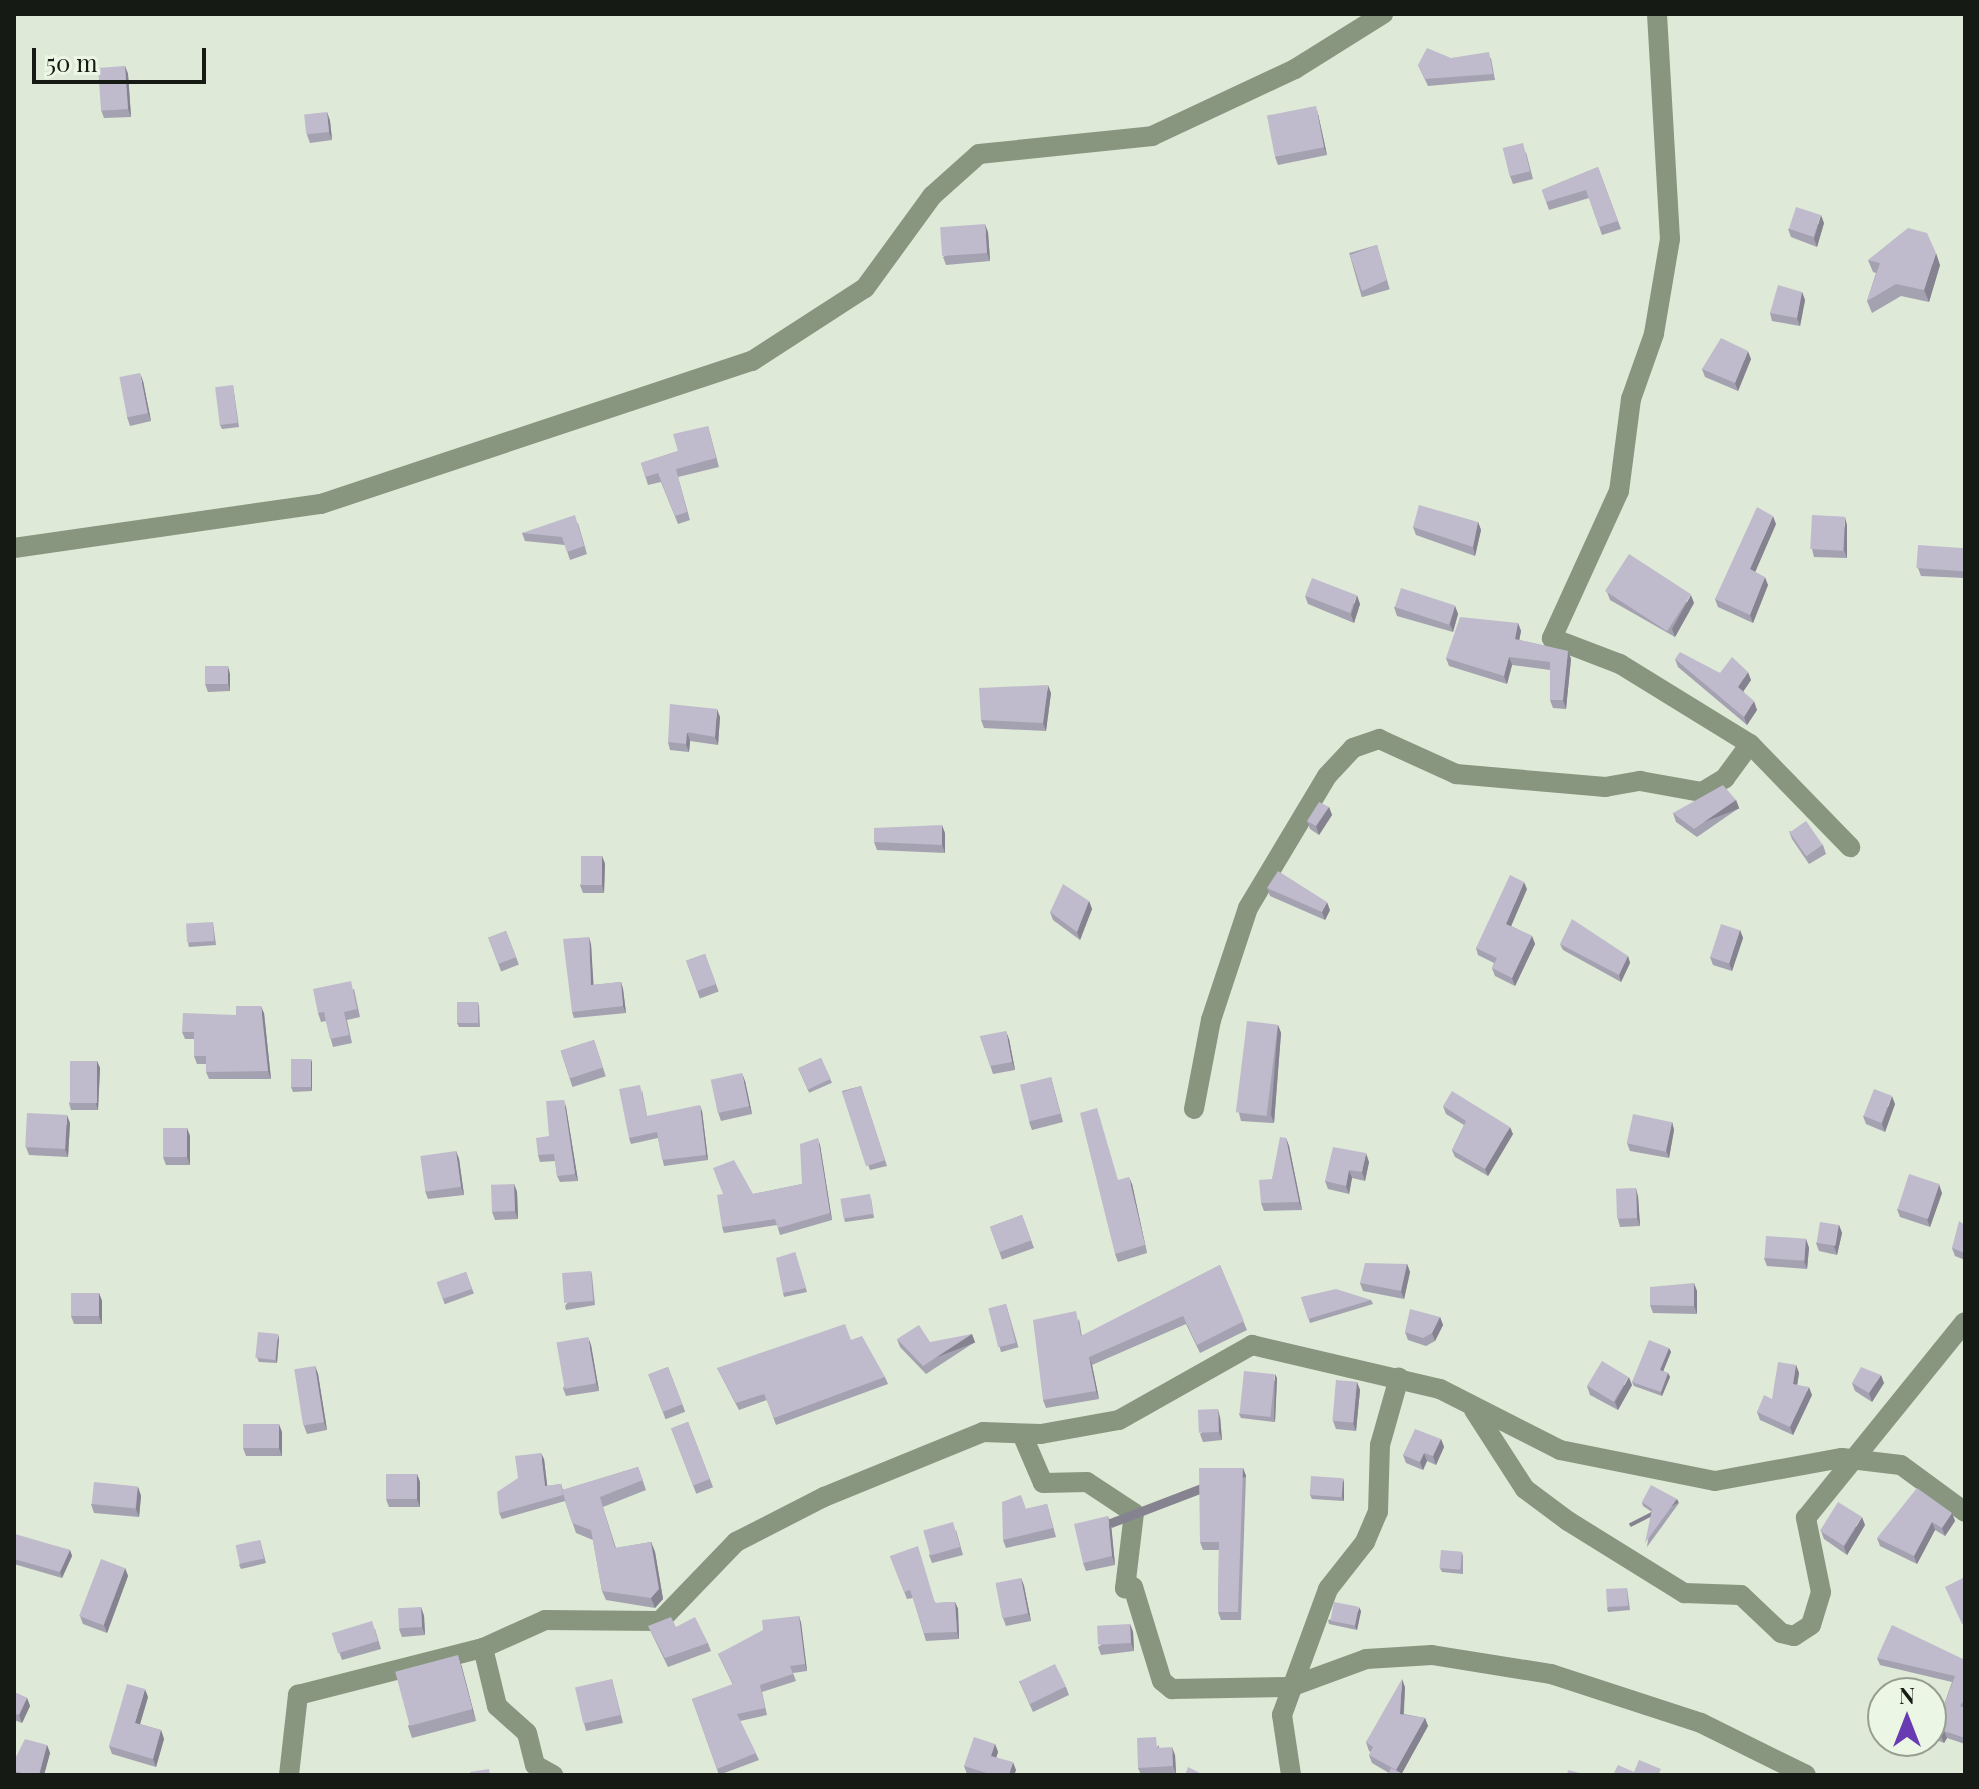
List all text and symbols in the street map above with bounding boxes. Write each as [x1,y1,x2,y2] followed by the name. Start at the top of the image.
[36,32,210,82] scale bar
[46,46,98,78] text: 50 m
[1867,1677,1947,1757] north arrow
[1899,1680,1915,1710] text: N

